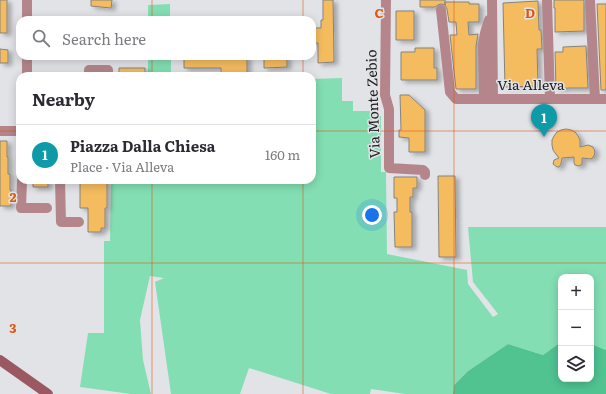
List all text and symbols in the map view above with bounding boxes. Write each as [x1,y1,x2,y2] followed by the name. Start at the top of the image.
[374,3,384,22] text: C
[525,3,535,22] text: D
[16,16,316,60] search box
[30,27,52,49] icon: search
[62,27,146,50] text: Search here
[360,49,384,159] street label: Via Monte Zebio
[497,74,565,94] street label: Via Alleva
[32,86,95,111] text: Nearby
[531,104,557,137] pin: 1
[70,134,215,157] text: Piazza Dalla Chiesa
[42,145,48,164] text: 1
[265,145,300,164] text: 160 m
[70,157,174,176] text: Place · Via Alleva
[10,187,17,206] text: 2
[362,205,382,225] your location
[558,274,594,382] map controls
[558,274,594,310] button: +
[558,310,594,346] button: −
[9,318,17,337] text: 3
[558,346,594,382] button: layers

